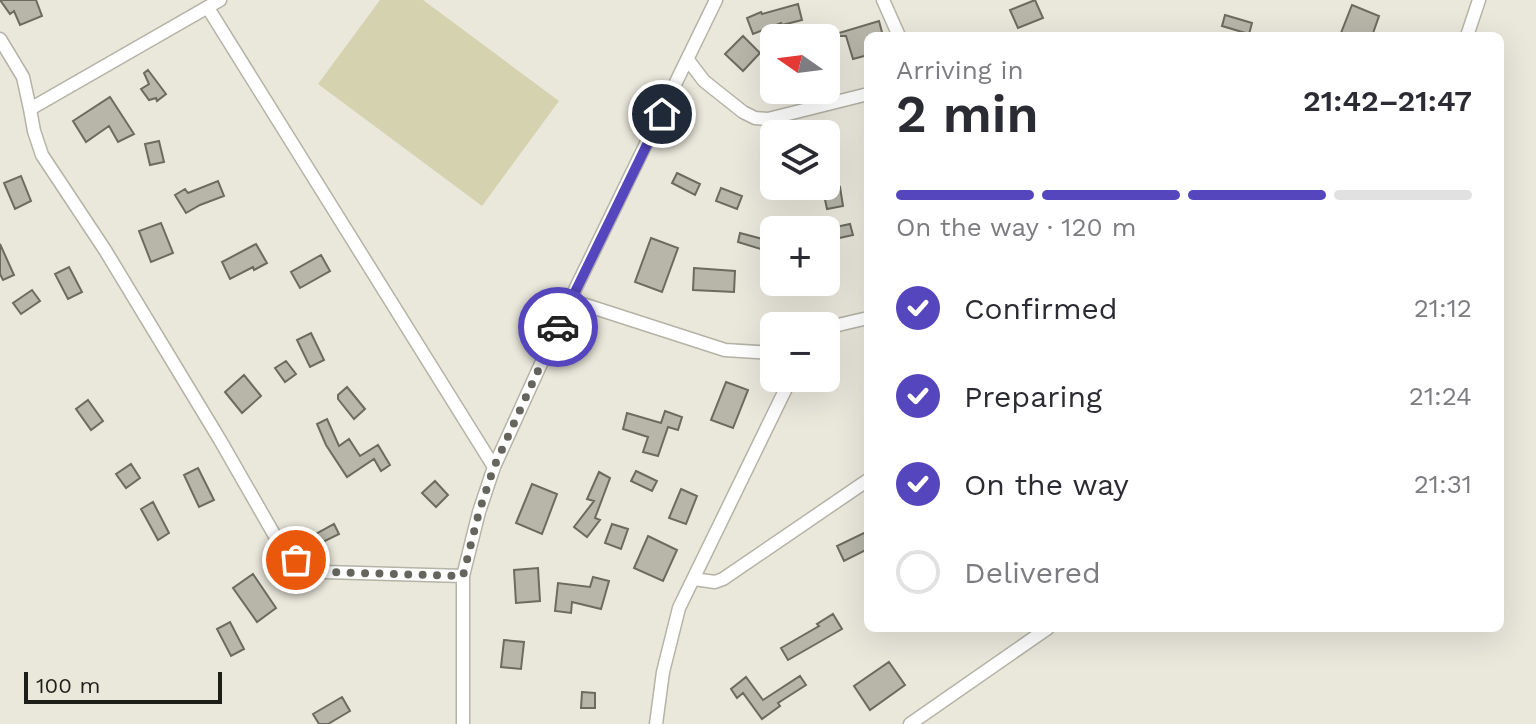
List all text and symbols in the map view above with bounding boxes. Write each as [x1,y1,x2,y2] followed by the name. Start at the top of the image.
[760,24,840,104] north arrow
[760,24,840,392] map controls
[896,55,1024,85] text: Arriving in
[628,80,696,148] pin
[1303,83,1472,118] text: 21:42–21:47
[896,84,1039,145] text: 2 min
[640,92,684,136] icon: home
[760,120,840,200] button: layers
[896,212,1136,242] text: On the way · 120 m
[760,216,840,296] button: +
[896,286,940,330] icon: check
[518,287,598,367] courier
[964,291,1118,326] text: Confirmed
[1414,293,1472,323] text: 21:12
[536,305,580,349] icon: car
[760,312,840,392] button: −
[896,374,940,418] icon: check
[964,379,1102,414] text: Preparing
[1409,381,1472,411] text: 21:24
[896,462,940,506] icon: check
[964,467,1129,502] text: On the way
[1414,469,1472,499] text: 21:31
[262,526,330,594] pin
[274,538,318,582] icon: bag
[964,555,1101,590] text: Delivered
[24,668,222,704] scale bar
[36,673,100,698] text: 100 m

